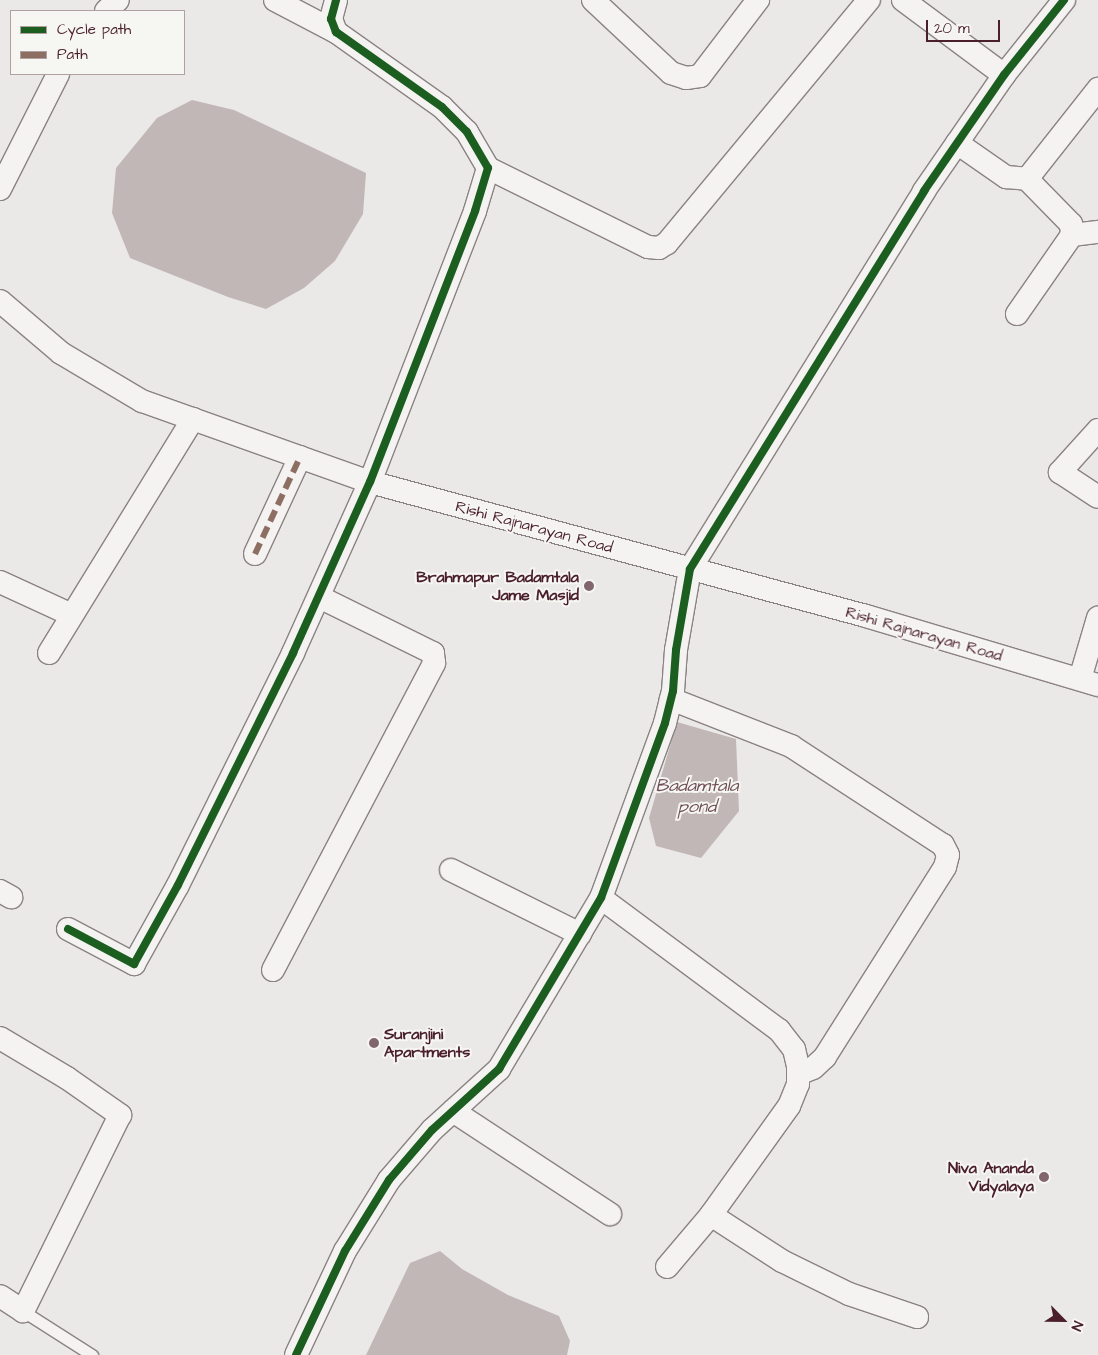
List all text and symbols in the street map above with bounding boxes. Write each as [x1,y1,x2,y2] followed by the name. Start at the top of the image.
[10,10,185,75] legend
[928,10,1002,42] scale bar
[934,18,970,39] text: 20 m
[57,19,131,40] text: Cycle path
[57,44,88,65] text: Path
[453,497,615,557] street label: Rishi Rajnarayan Road
[416,567,579,605] place label: Brahmapur Badamtala Jame Masjid
[583,580,595,592] marker: Brahmapur Badamtala Jame Masjid
[843,602,1005,666] street label: Rishi Rajnarayan Road
[656,776,738,819] water label: Badamtala pond
[384,1024,470,1062] place label: Suranjini Apartments
[368,1037,380,1049] marker: Suranjini Apartments
[948,1158,1034,1196] place label: Niva Ananda Vidyalaya
[1038,1171,1050,1183] marker: Niva Ananda Vidyalaya
[1038,1295,1088,1345] north arrow
[1066,1318,1088,1334] text: N

